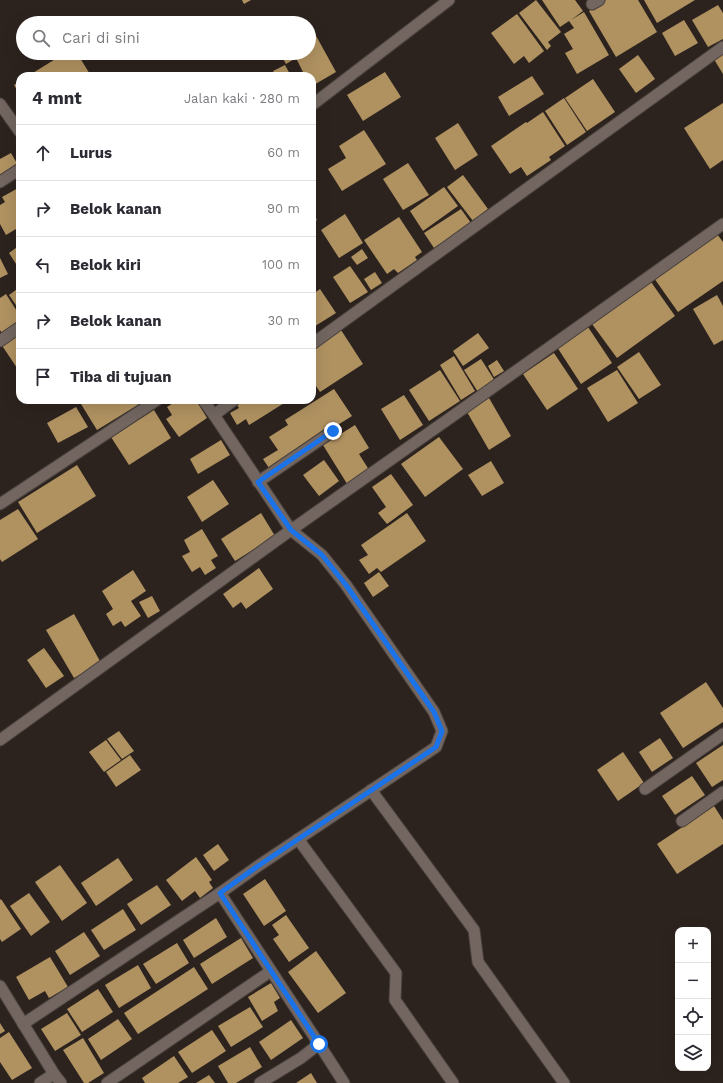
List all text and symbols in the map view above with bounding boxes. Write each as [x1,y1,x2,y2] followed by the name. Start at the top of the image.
[16,16,316,60] search box
[30,27,52,49] icon: search
[62,29,140,47] text: Cari di sini
[32,88,82,108] text: 4 mnt
[184,91,300,106] text: Jalan kaki · 280 m
[32,142,54,164] icon: ahead
[70,144,112,162] text: Lurus
[267,145,300,160] text: 60 m
[32,198,54,220] icon: right
[70,200,161,218] text: Belok kanan
[267,201,300,216] text: 90 m
[32,254,54,276] icon: left
[70,256,141,274] text: Belok kiri
[262,257,300,272] text: 100 m
[32,310,54,332] icon: right
[70,312,161,330] text: Belok kanan
[268,313,300,328] text: 30 m
[32,366,54,388] icon: arrive
[70,368,172,386] text: Tiba di tujuan
[324,422,342,440] route end
[675,927,711,1071] map controls
[675,927,711,963] button: +
[675,963,711,999] button: −
[675,999,711,1035] button: locate
[310,1035,328,1053] route start
[675,1035,711,1071] button: layers

